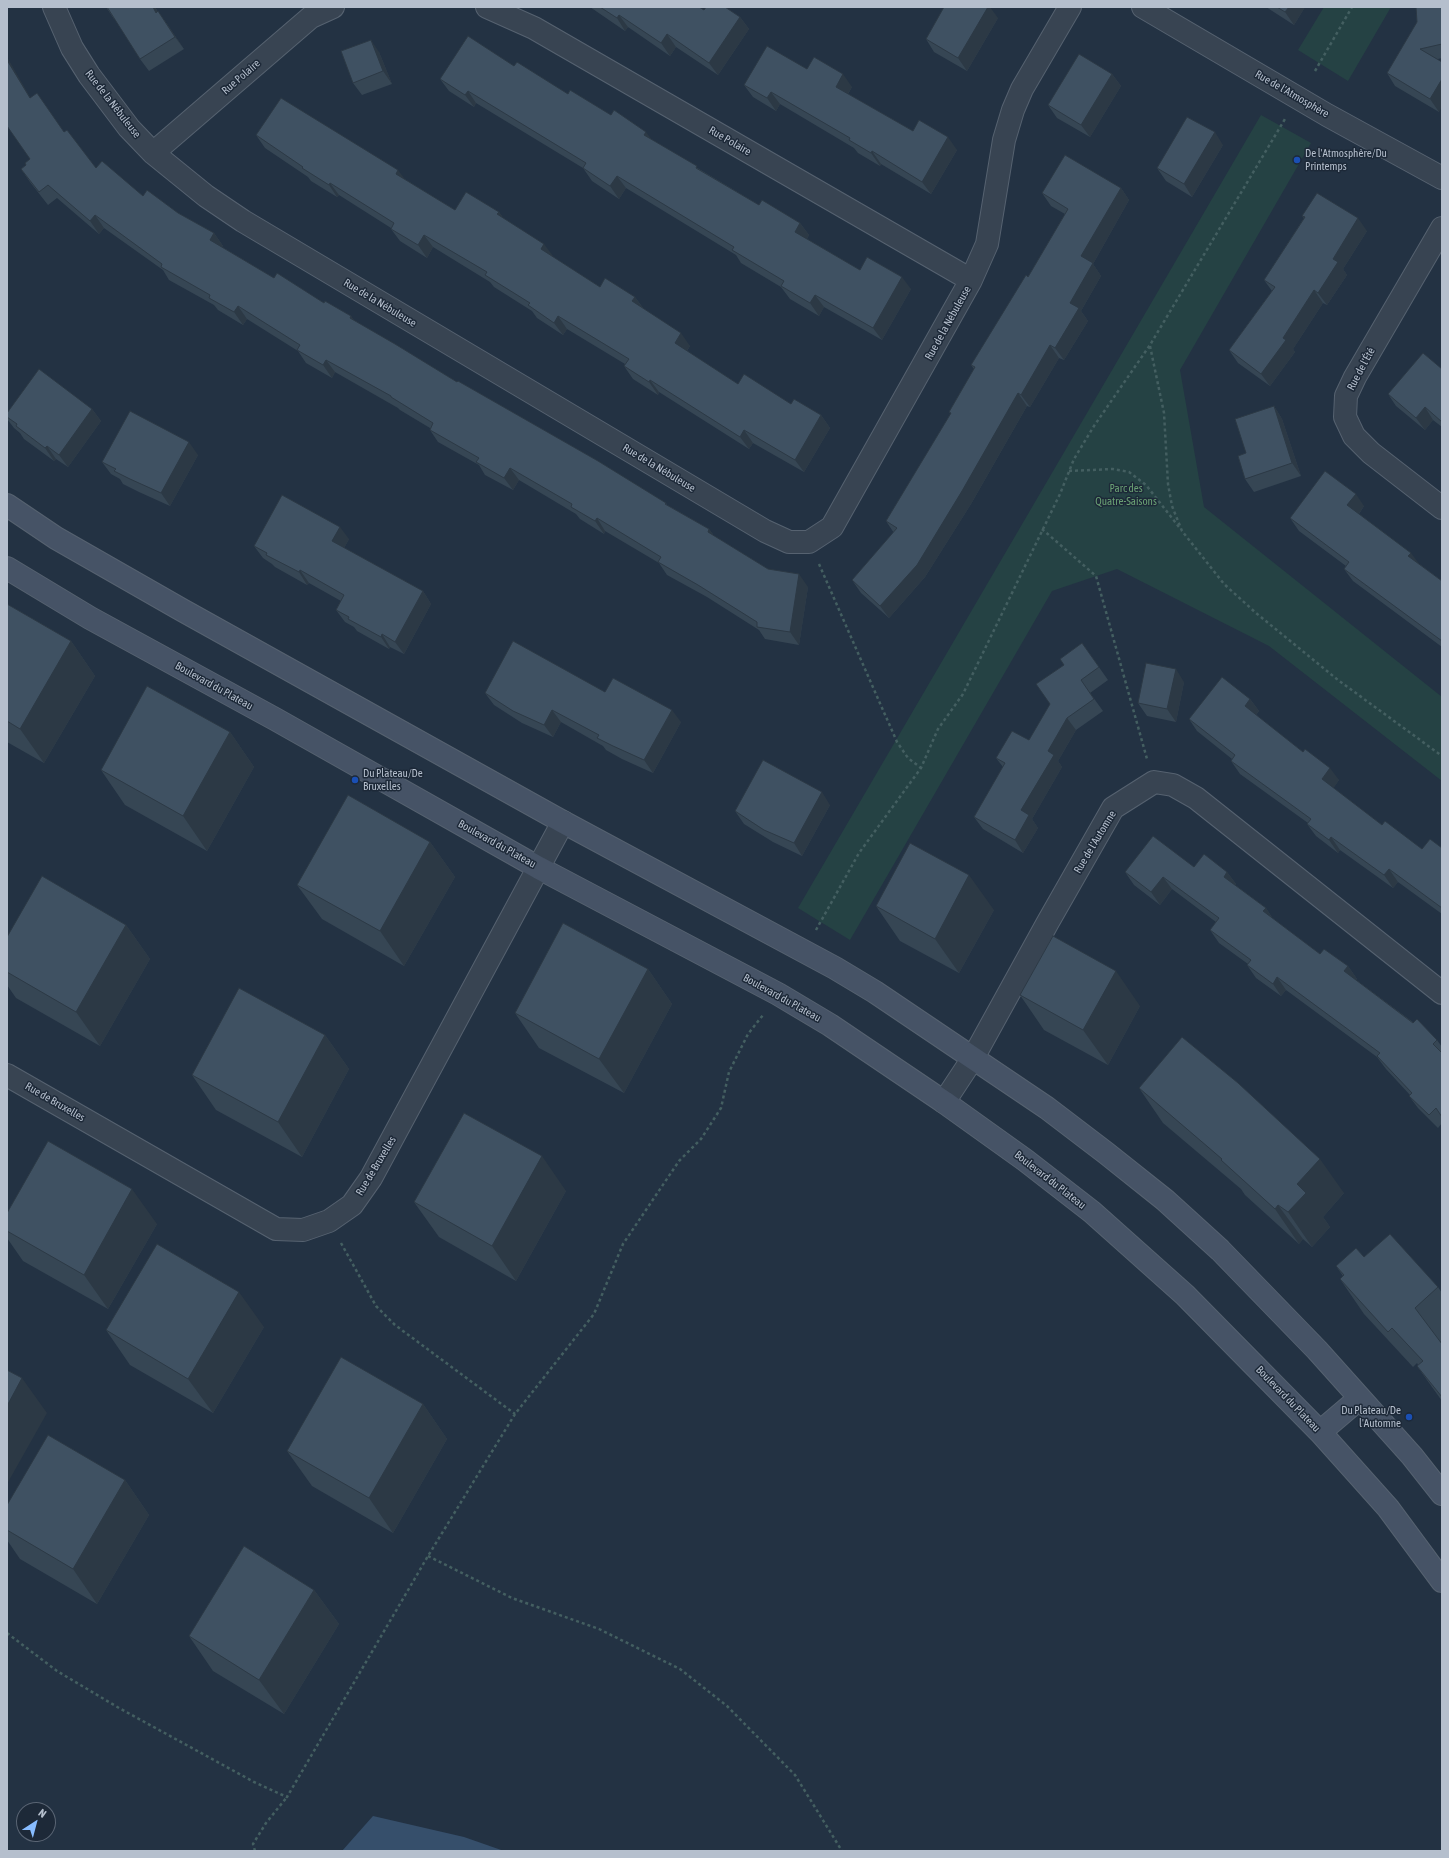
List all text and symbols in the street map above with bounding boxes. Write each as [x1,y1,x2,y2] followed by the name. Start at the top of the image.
[219,57,263,97] street label: Rue Polaire
[82,67,144,141] street label: Rue de la Nébuleuse
[1253,68,1331,120] street label: Rue de l'Atmosphère
[707,124,753,158] street label: Rue Polaire
[1305,147,1387,173] place label: De l'Atmosphère/Du Printemps
[1292,155,1302,165] marker: De l'Atmosphère/Du Printemps
[341,276,419,330] street label: Rue de la Nébuleuse
[922,284,974,362] street label: Rue de la Nébuleuse
[1344,345,1378,393] street label: Rue de l'Été
[620,441,698,495] street label: Rue de la Nébuleuse
[1095,482,1157,508] park label: Parc des Quatre-Saisons
[173,659,255,713] street label: Boulevard du Plateau
[363,767,423,793] place label: Du Plateau/De Bruxelles
[350,775,360,785] marker: Du Plateau/De Bruxelles
[1071,808,1119,876] street label: Rue de l'Automne
[456,817,538,871] street label: Boulevard du Plateau
[741,971,823,1025] street label: Boulevard du Plateau
[23,1080,87,1124] street label: Rue de Bruxelles
[353,1134,399,1198] street label: Rue de Bruxelles
[1012,1148,1088,1212] street label: Boulevard du Plateau
[1253,1363,1323,1435] street label: Boulevard du Plateau
[1341,1404,1401,1430] place label: Du Plateau/De l'Automne
[1404,1412,1414,1422] marker: Du Plateau/De l'Automne
[16,1802,56,1842] north arrow
[36,1806,49,1820] text: N

